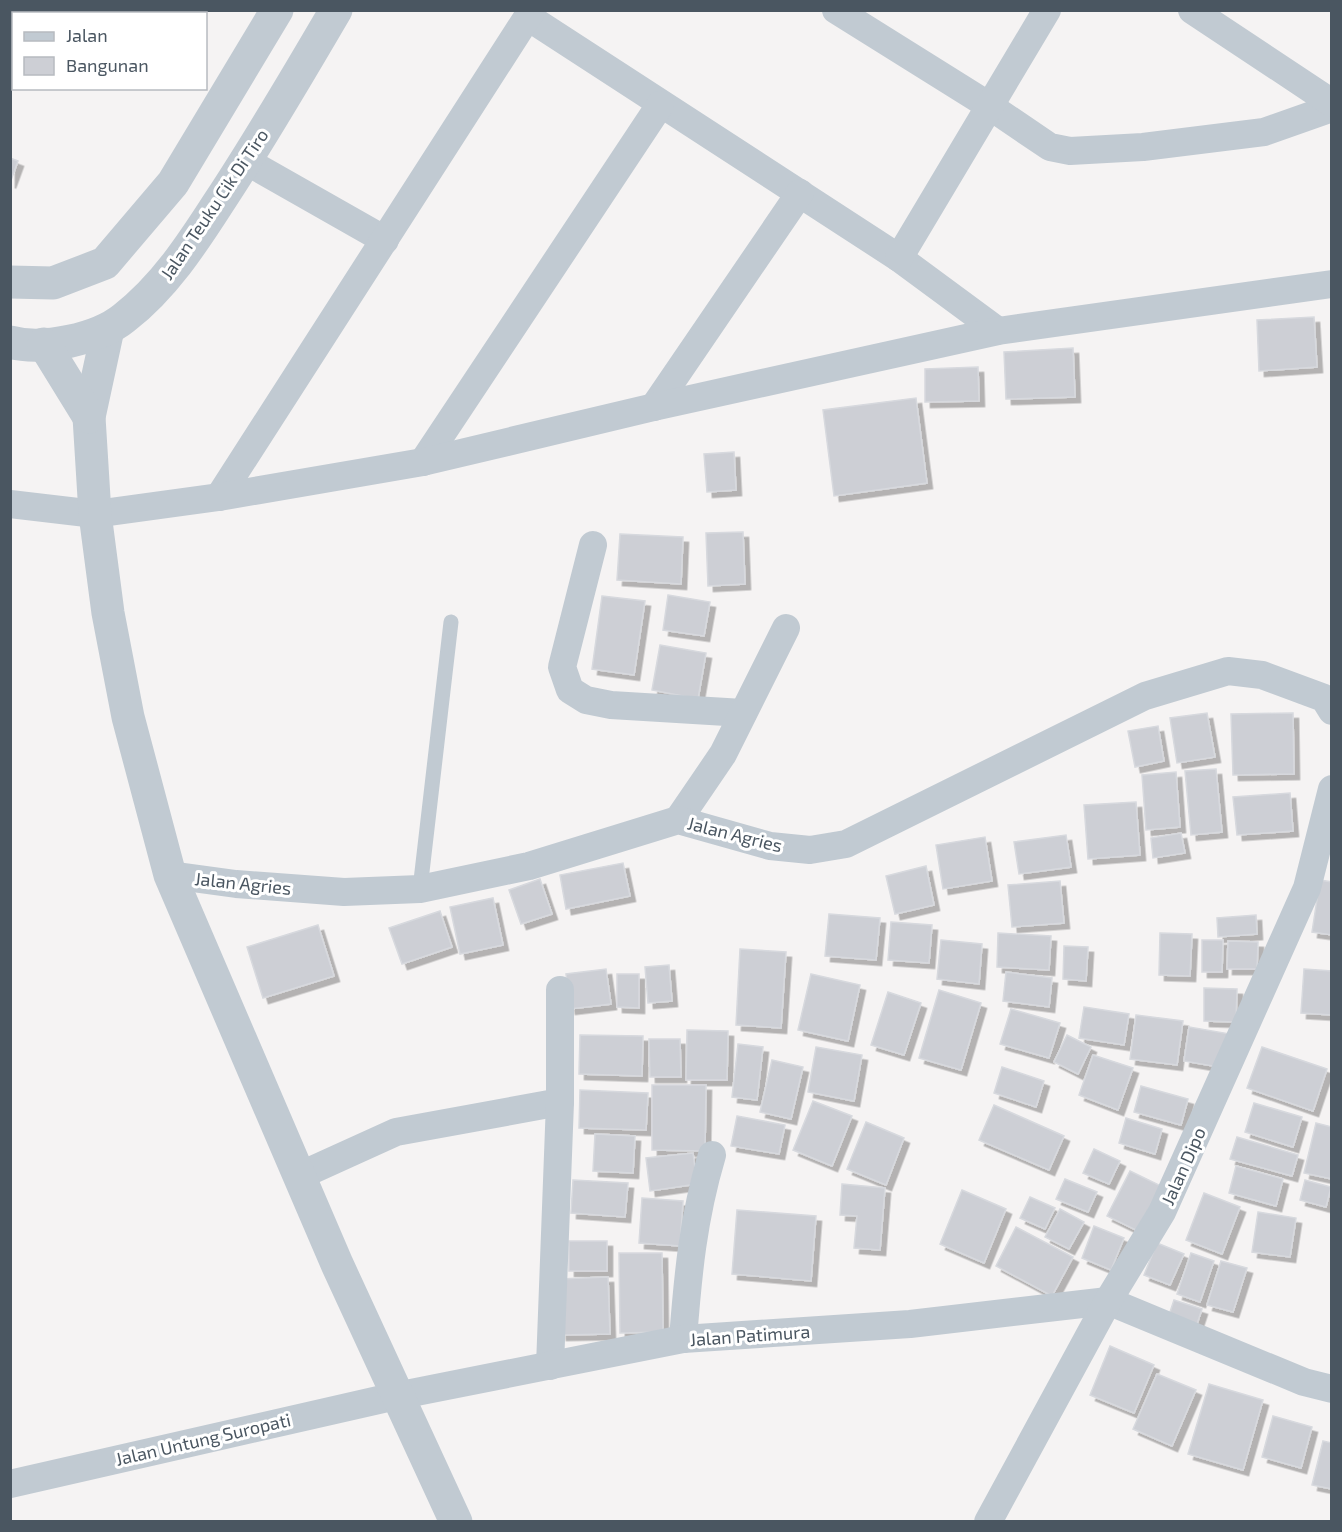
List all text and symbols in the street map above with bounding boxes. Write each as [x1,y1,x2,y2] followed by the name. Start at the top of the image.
[12,12,207,90] legend
[66,24,108,46] text: Jalan
[66,54,149,76] text: Bangunan
[155,124,273,284] street label: Jalan Teuku Cik Di Tiro
[685,812,785,856] street label: Jalan Agries
[194,867,292,899] street label: Jalan Agries
[1156,1124,1210,1208] street label: Jalan Dipo
[689,1320,811,1350] street label: Jalan Patimura
[113,1408,293,1470] street label: Jalan Untung Suropati

